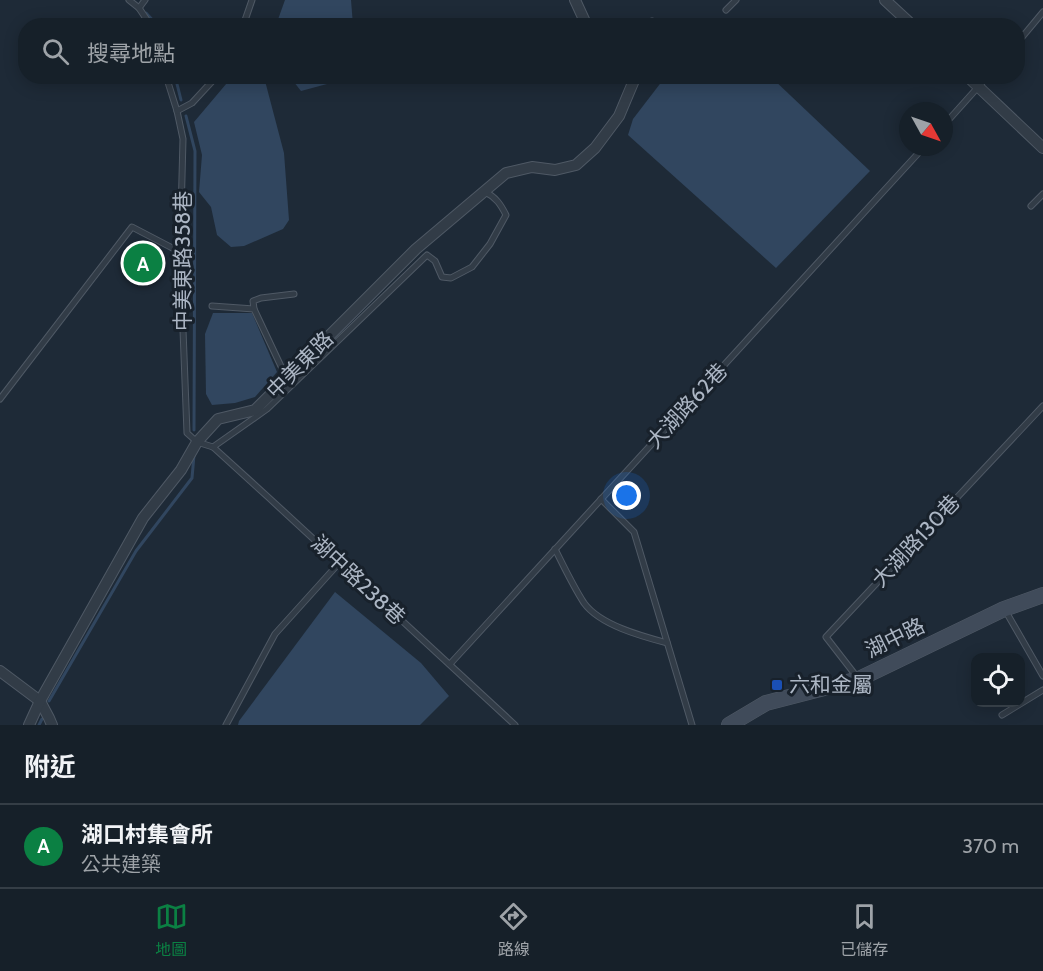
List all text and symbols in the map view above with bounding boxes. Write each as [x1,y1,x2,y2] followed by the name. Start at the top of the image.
[18,18,1025,84] search box
[39,35,72,68] icon: search
[87,40,175,67] text: 搜尋地點
[899,102,953,156] north arrow
[170,191,195,331] street label: 中美東路358巷
[124,240,162,286] pin: A
[261,326,338,403] street label: 中美東路
[641,358,732,453] street label: 大湖路62巷
[612,481,641,510] your location
[867,489,965,592] street label: 大湖路130巷
[306,530,410,629] street label: 湖中路238巷
[861,613,929,663] street label: 湖中路
[971,653,1025,707] map controls
[971,653,1025,707] button: locate
[789,672,873,697] place label: 六和金屬
[770,678,784,692] marker: 六和金屬
[24,751,76,783] text: 附近
[81,821,213,848] text: 湖口村集會所
[37,834,50,858] text: A
[962,834,1019,858] text: 370 m
[81,852,161,876] text: 公共建築
[155,900,188,960] tab: 地圖
[497,900,530,960] tab: 路線
[840,900,888,960] tab: 已儲存

